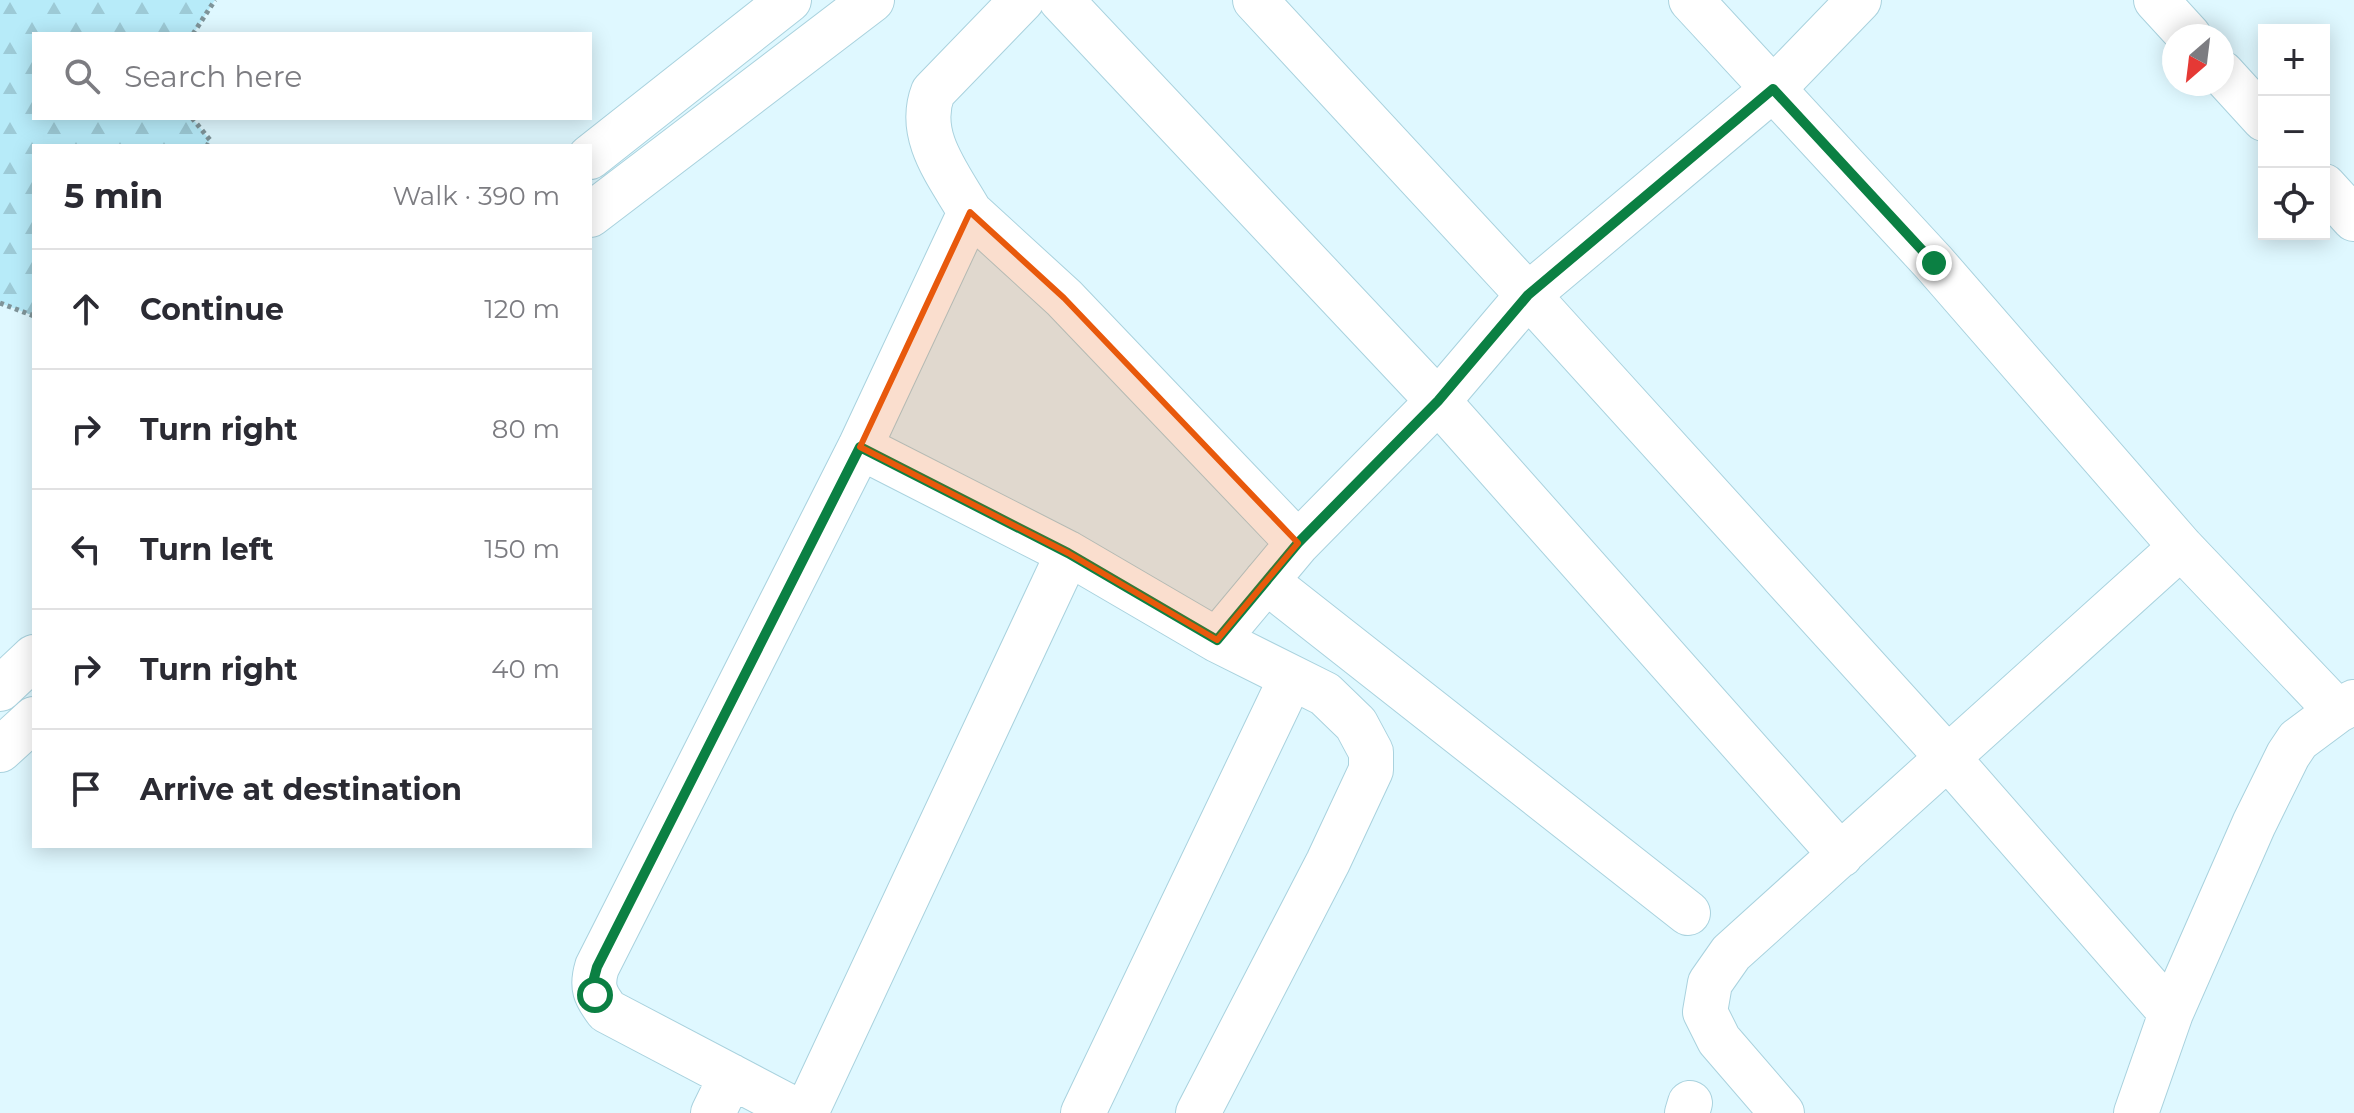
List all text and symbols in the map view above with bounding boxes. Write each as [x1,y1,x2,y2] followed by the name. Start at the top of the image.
[2162,24,2234,96] north arrow
[2258,24,2330,240] map controls
[2258,24,2330,96] button: +
[32,32,592,120] search box
[60,54,104,98] icon: search
[124,58,302,95] text: Search here
[2258,96,2330,168] button: −
[2258,168,2330,240] button: locate
[64,175,163,217] text: 5 min
[392,180,560,212] text: Walk · 390 m
[1916,245,1952,281] route end
[64,287,108,331] icon: ahead
[140,291,284,328] text: Continue
[484,293,560,325] text: 120 m
[64,407,108,451] icon: right
[140,411,297,448] text: Turn right
[492,413,560,445] text: 80 m
[64,527,108,571] icon: left
[140,531,273,568] text: Turn left
[484,533,560,565] text: 150 m
[64,647,108,691] icon: right
[140,651,297,688] text: Turn right
[491,653,560,685] text: 40 m
[64,767,108,811] icon: arrive
[140,771,462,808] text: Arrive at destination
[577,977,613,1013] route start

